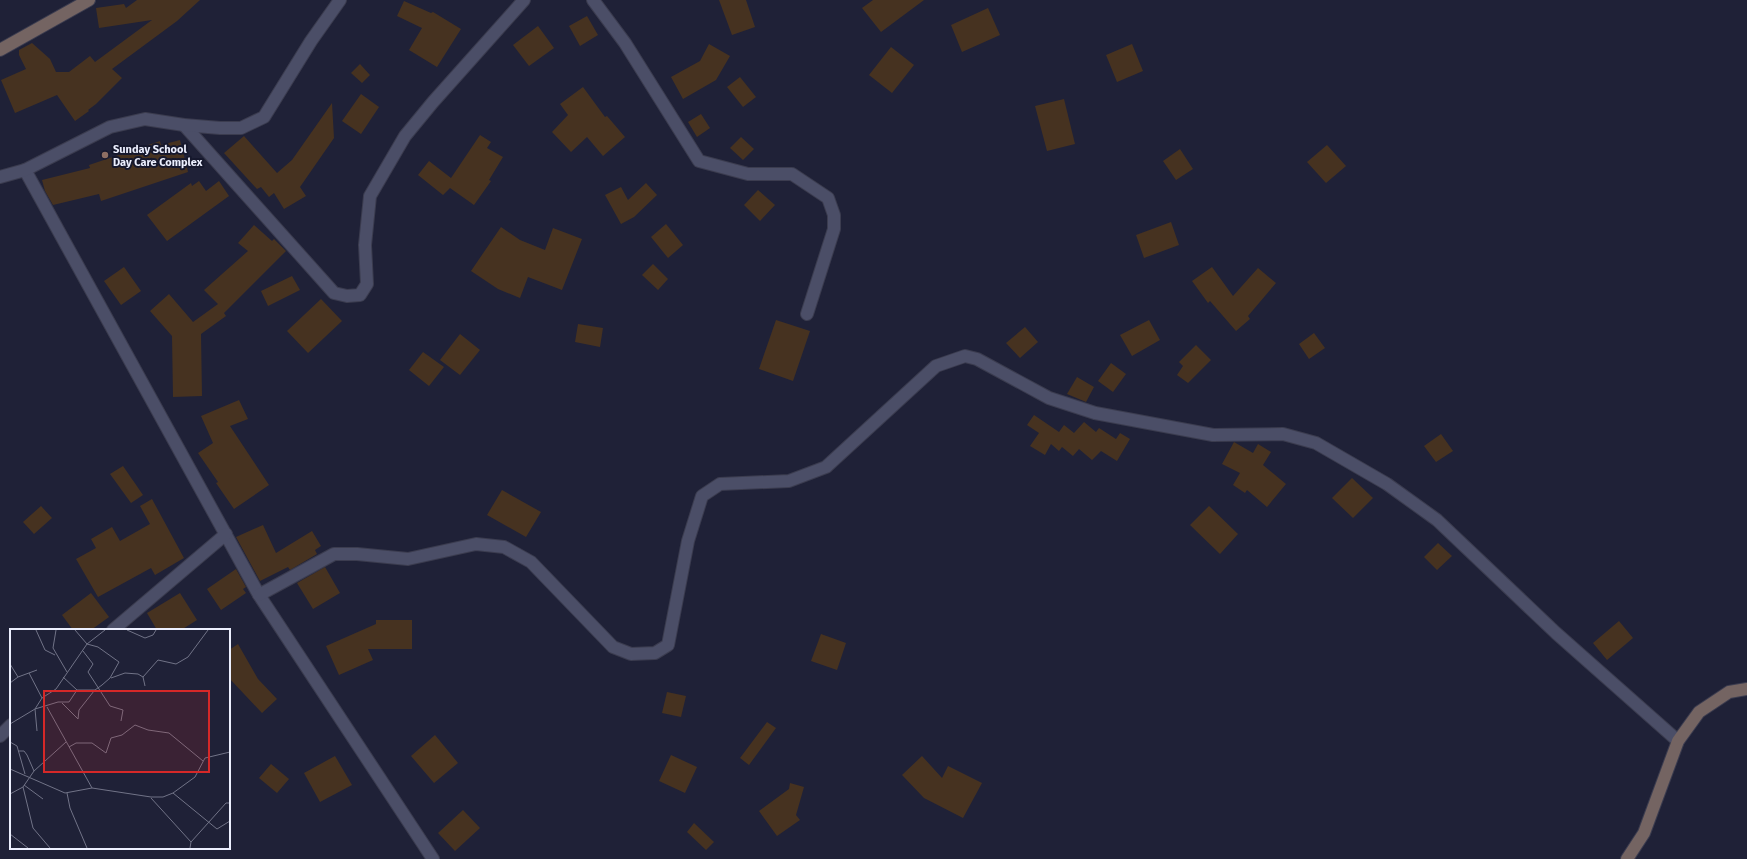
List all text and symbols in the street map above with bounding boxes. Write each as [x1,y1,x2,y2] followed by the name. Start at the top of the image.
[113,143,203,169] place label: Sunday School Day Care Complex
[100,150,110,160] marker: Sunday School Day Care Complex
[10,629,230,849] inset map

